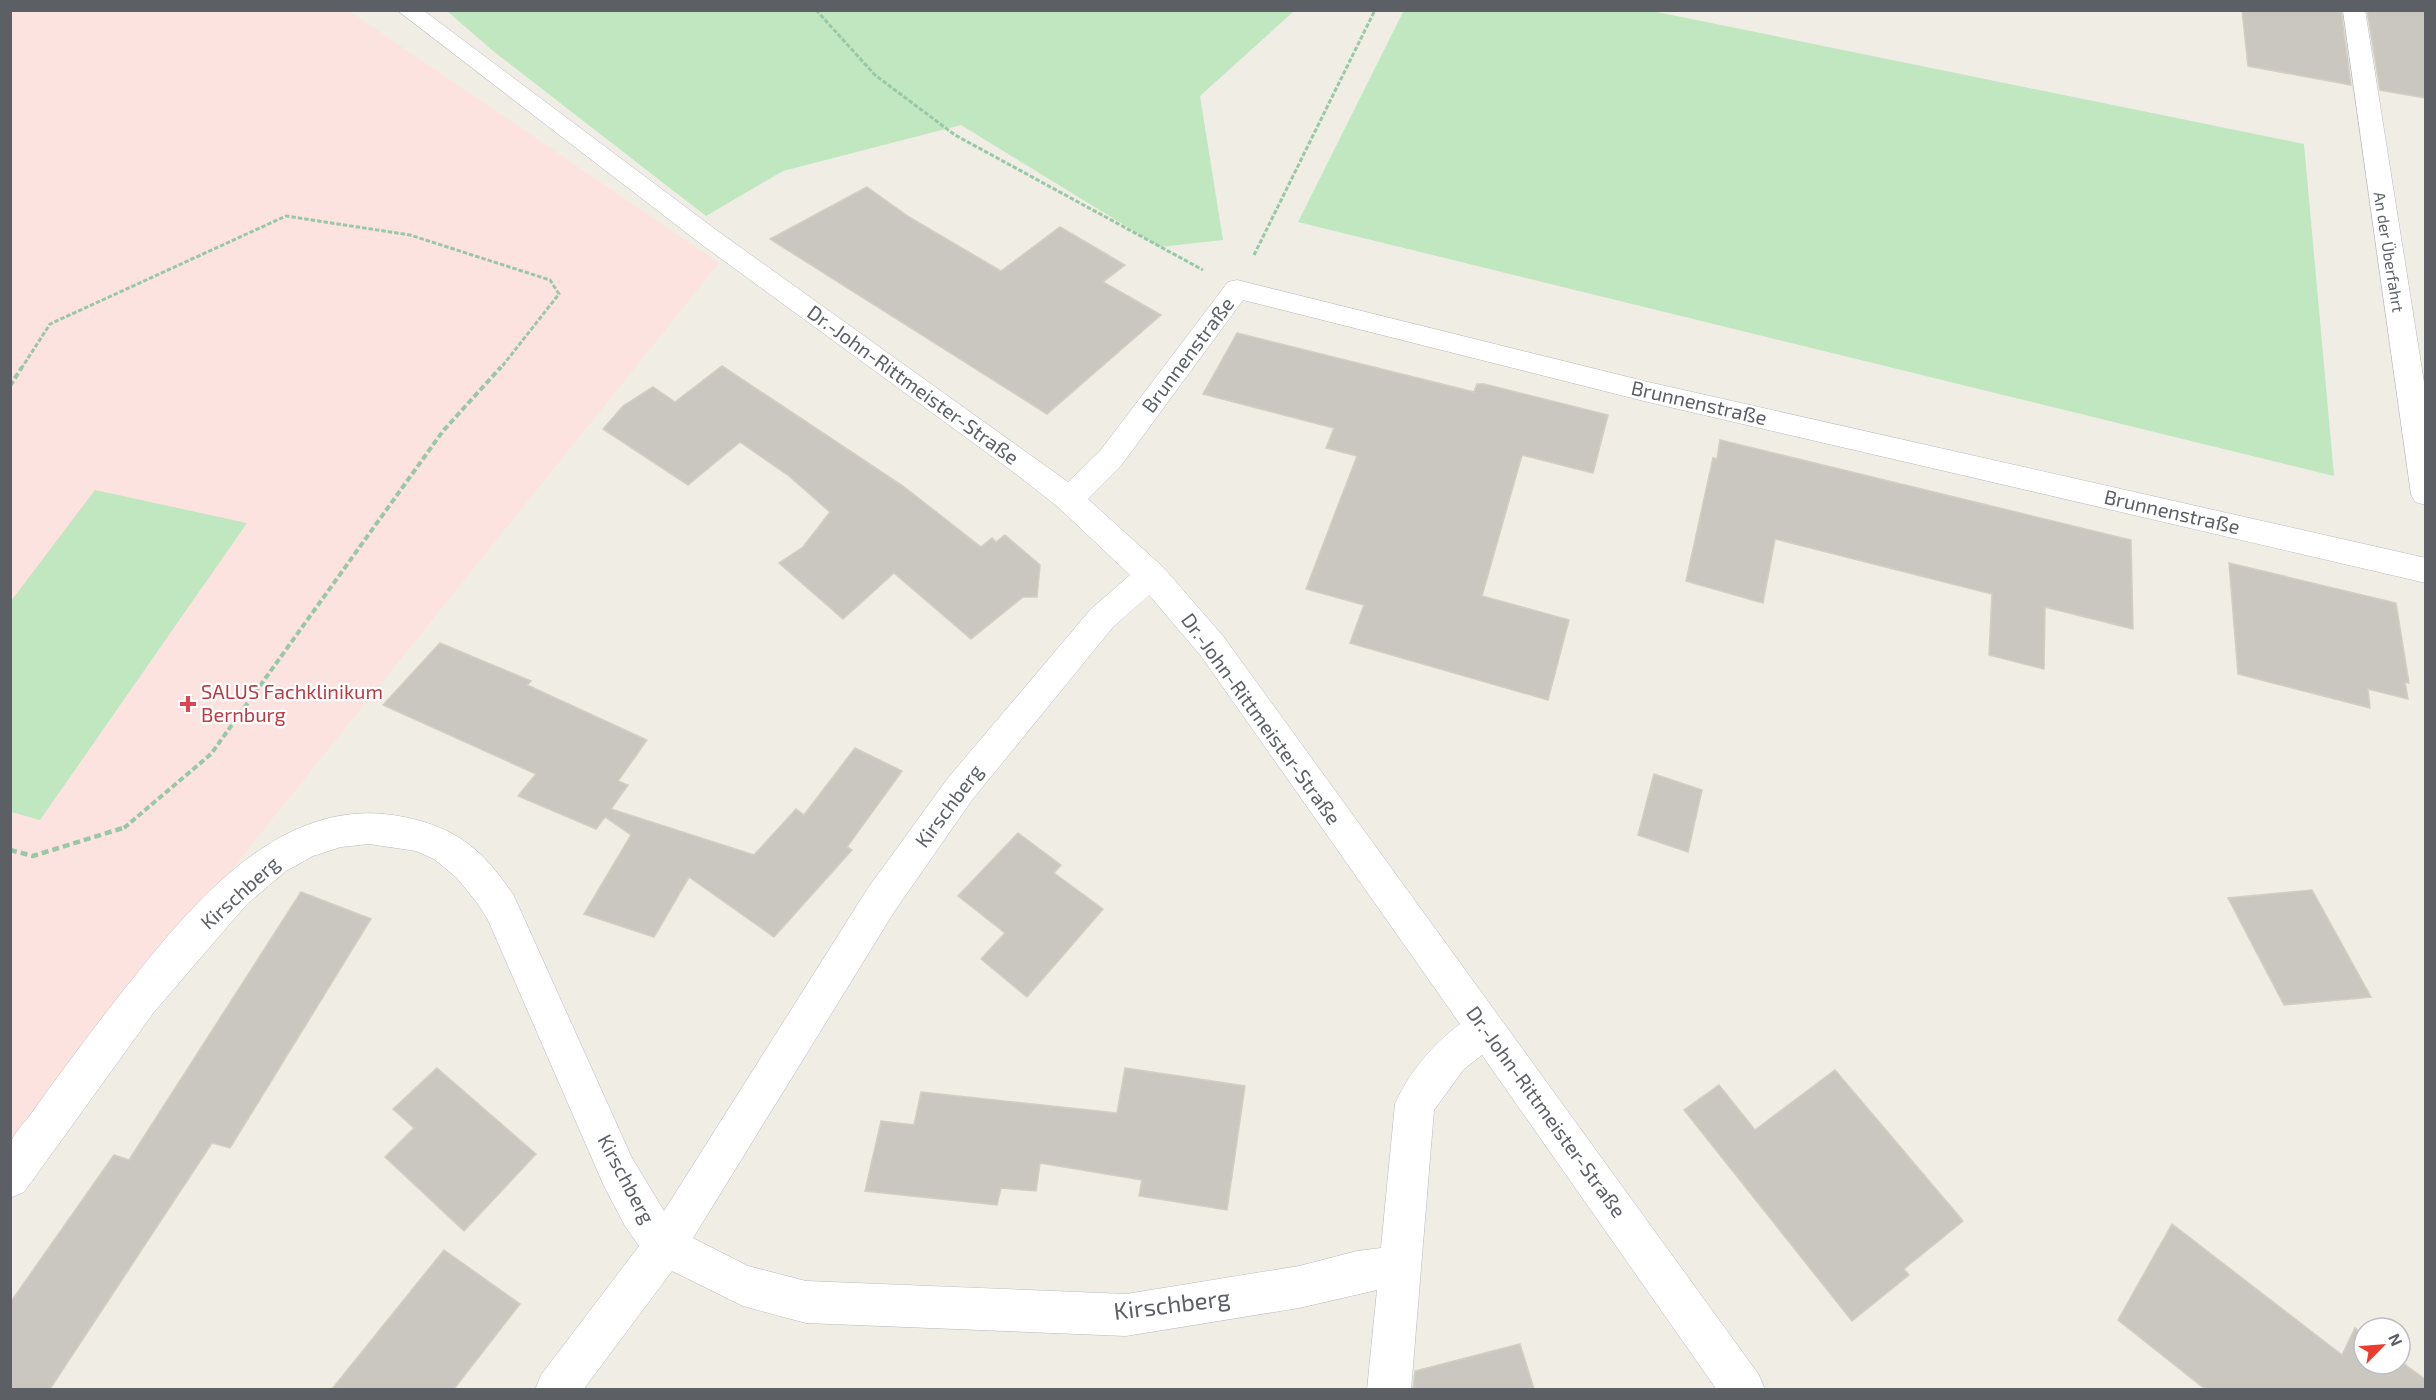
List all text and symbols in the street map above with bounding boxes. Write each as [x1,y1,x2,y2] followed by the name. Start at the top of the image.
[2371,190,2408,314] street label: An der Überfahrt
[1136,292,1238,417] street label: Brunnenstraße
[803,299,1024,469] street label: Dr.-John-Rittmeister-Straße
[1629,375,1769,429] street label: Brunnenstraße
[2102,484,2242,538] street label: Brunnenstraße
[1177,608,1347,829] street label: Dr.-John-Rittmeister-Straße
[201,679,383,726] place label: SALUS Fachklinikum Bernburg
[179,695,197,713] marker: SALUS Fachklinikum Bernburg
[909,759,987,852] street label: Kirschberg
[195,851,284,934] street label: Kirschberg
[1462,1001,1632,1222] street label: Dr.-John-Rittmeister-Straße
[593,1130,660,1227] street label: Kirschberg
[1112,1282,1232,1325] street label: Kirschberg
[2352,1316,2412,1376] north arrow
[2385,1330,2407,1349] text: N

